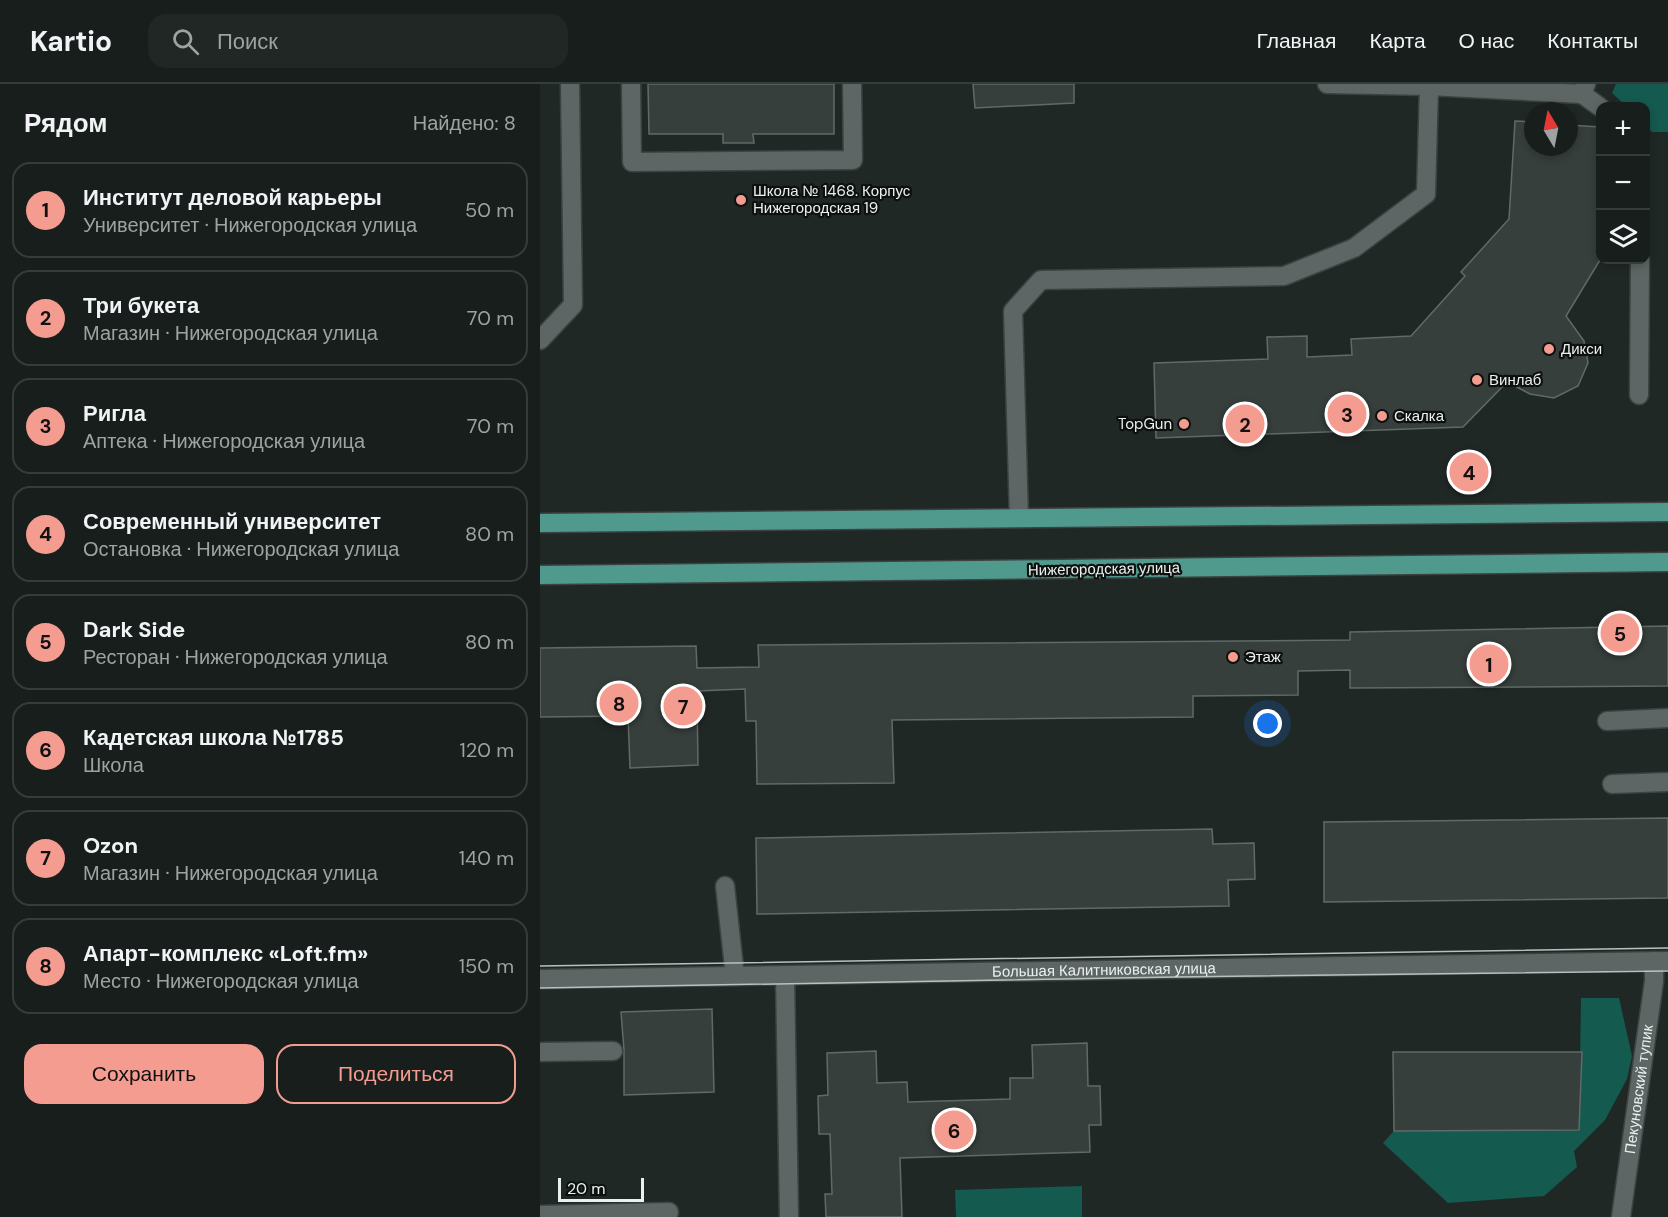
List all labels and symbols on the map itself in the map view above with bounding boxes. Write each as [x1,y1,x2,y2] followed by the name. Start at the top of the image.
[1524,102,1578,156] north arrow
[753,181,911,218] place label: Школа № 1468. Корпус Нижегородская 19
[734,193,748,207] marker: Школа № 1468. Корпус Нижегородская 19
[1561,339,1602,359] place label: Дикси
[1542,342,1556,356] marker: Дикси
[1489,370,1541,390] place label: Винлаб
[1470,373,1484,387] marker: Винлаб
[1328,392,1366,436] pin: 3
[1226,402,1264,446] pin: 2
[1394,406,1445,426] place label: Скалка
[1375,409,1389,423] marker: Скалка
[1118,414,1172,434] place label: TopGun
[1177,417,1191,431] marker: TopGun
[1450,450,1488,494] pin: 4
[1028,558,1181,580] street label: Нижегородская улица
[1600,610,1640,656] pin: 5
[1470,642,1508,686] pin: 1
[1245,647,1281,667] place label: Этаж
[1226,650,1240,664] marker: Этаж
[600,680,638,726] pin: 8
[664,684,702,728] pin: 7
[1253,709,1282,738] your location
[992,958,1217,982] street label: Большая Калитниковская улица
[1620,1023,1658,1155] street label: Пекуновский тупик
[934,1108,974,1152] pin: 6
[558,1175,644,1202] scale bar

